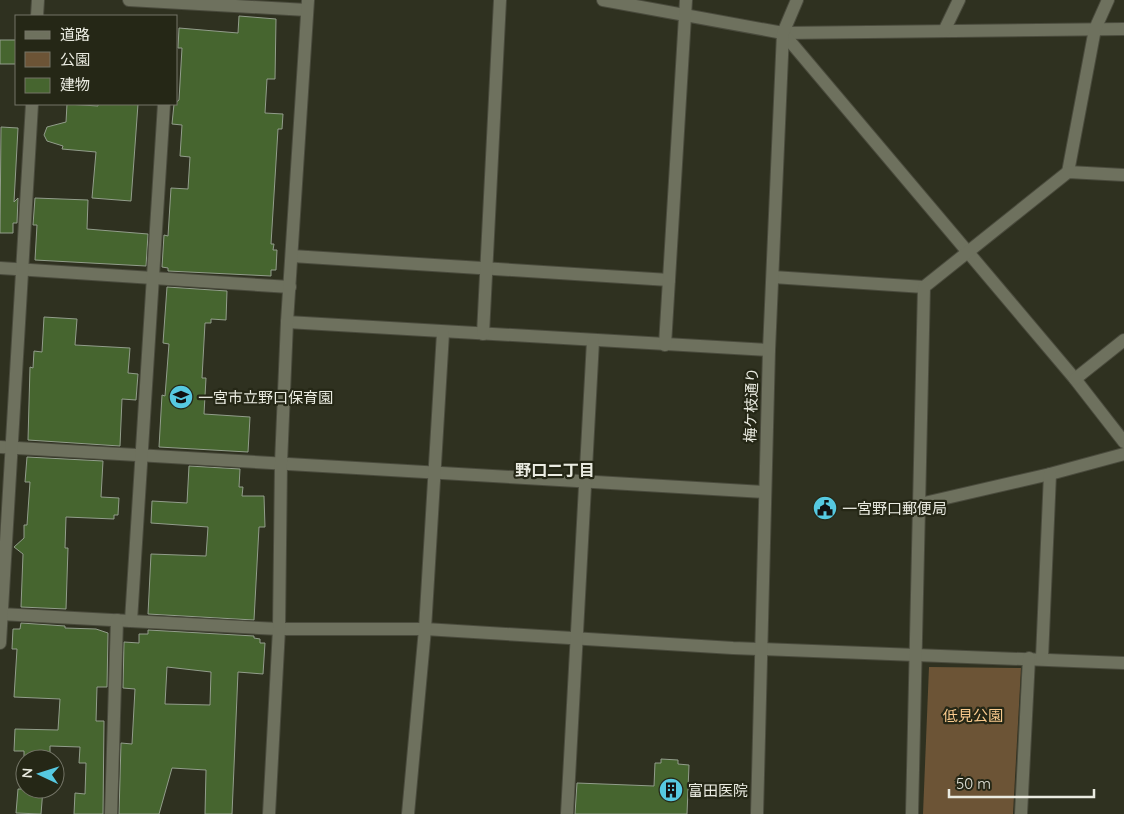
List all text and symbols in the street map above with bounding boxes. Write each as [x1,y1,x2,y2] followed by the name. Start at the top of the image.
[15,15,178,105] legend
[60,25,90,44] text: 道路
[60,50,90,69] text: 公園
[60,75,90,94] text: 建物
[740,367,762,443] street label: 梅ケ枝通り
[168,384,194,410] school or university icon: 一宮市立野口保育園
[198,388,333,407] place label: 一宮市立野口保育園
[515,460,595,480] district label: 野口二丁目
[812,495,838,521] public building icon: 一宮野口郵便局
[842,499,947,518] place label: 一宮野口郵便局
[943,706,1003,725] park label: 低見公園
[15,749,65,799] north arrow
[949,766,1094,798] scale bar
[18,767,36,779] text: N
[956,774,991,793] text: 50 m
[658,777,684,803] building icon: 富田医院
[688,781,748,800] place label: 富田医院

